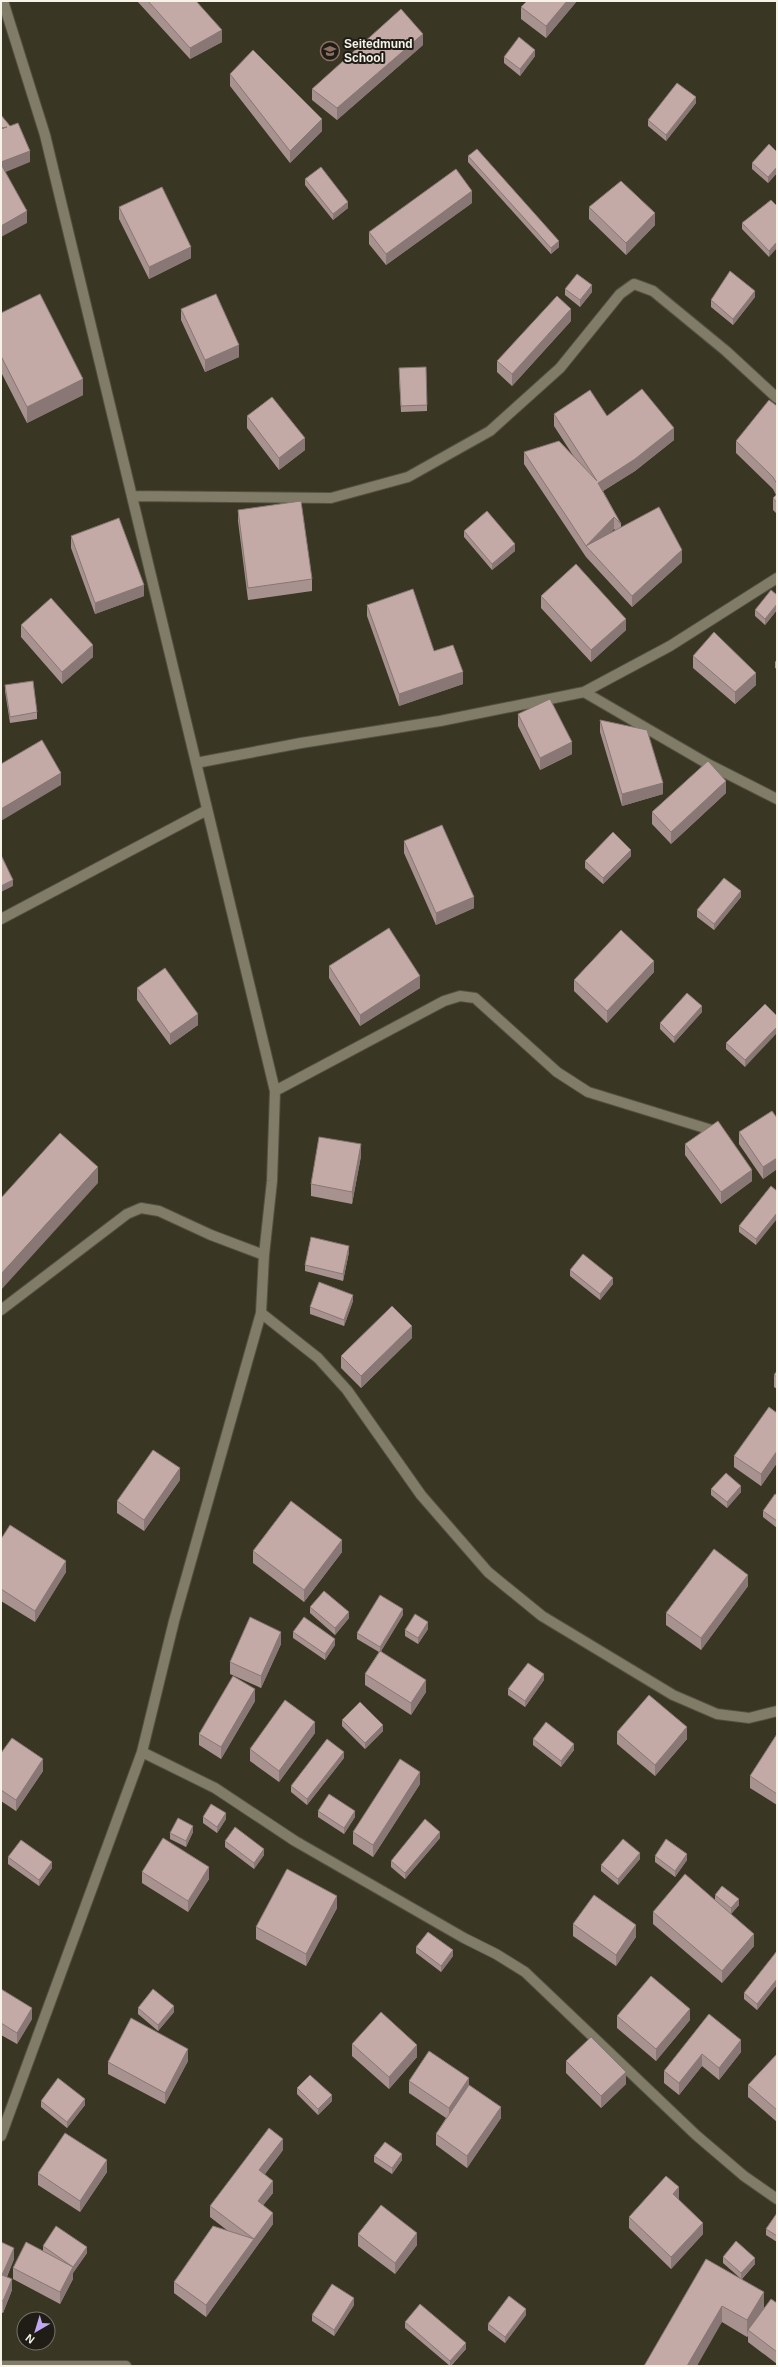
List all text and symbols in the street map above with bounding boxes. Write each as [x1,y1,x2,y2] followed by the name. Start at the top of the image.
[344,37,413,65] place label: Seitedmund School
[319,40,341,62] school or university icon: Seitedmund School
[16,2311,56,2351] north arrow
[23,2332,37,2346] text: N

